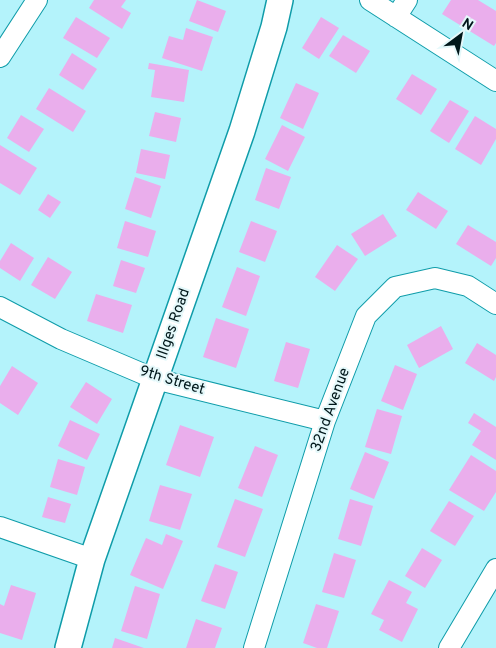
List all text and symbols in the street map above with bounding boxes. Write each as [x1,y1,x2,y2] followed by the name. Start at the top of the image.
[436,10,486,60] north arrow
[458,15,476,35] text: N
[153,286,195,362] street label: Illges Road
[137,362,207,400] street label: 9th Street
[307,365,355,455] street label: 32nd Avenue

